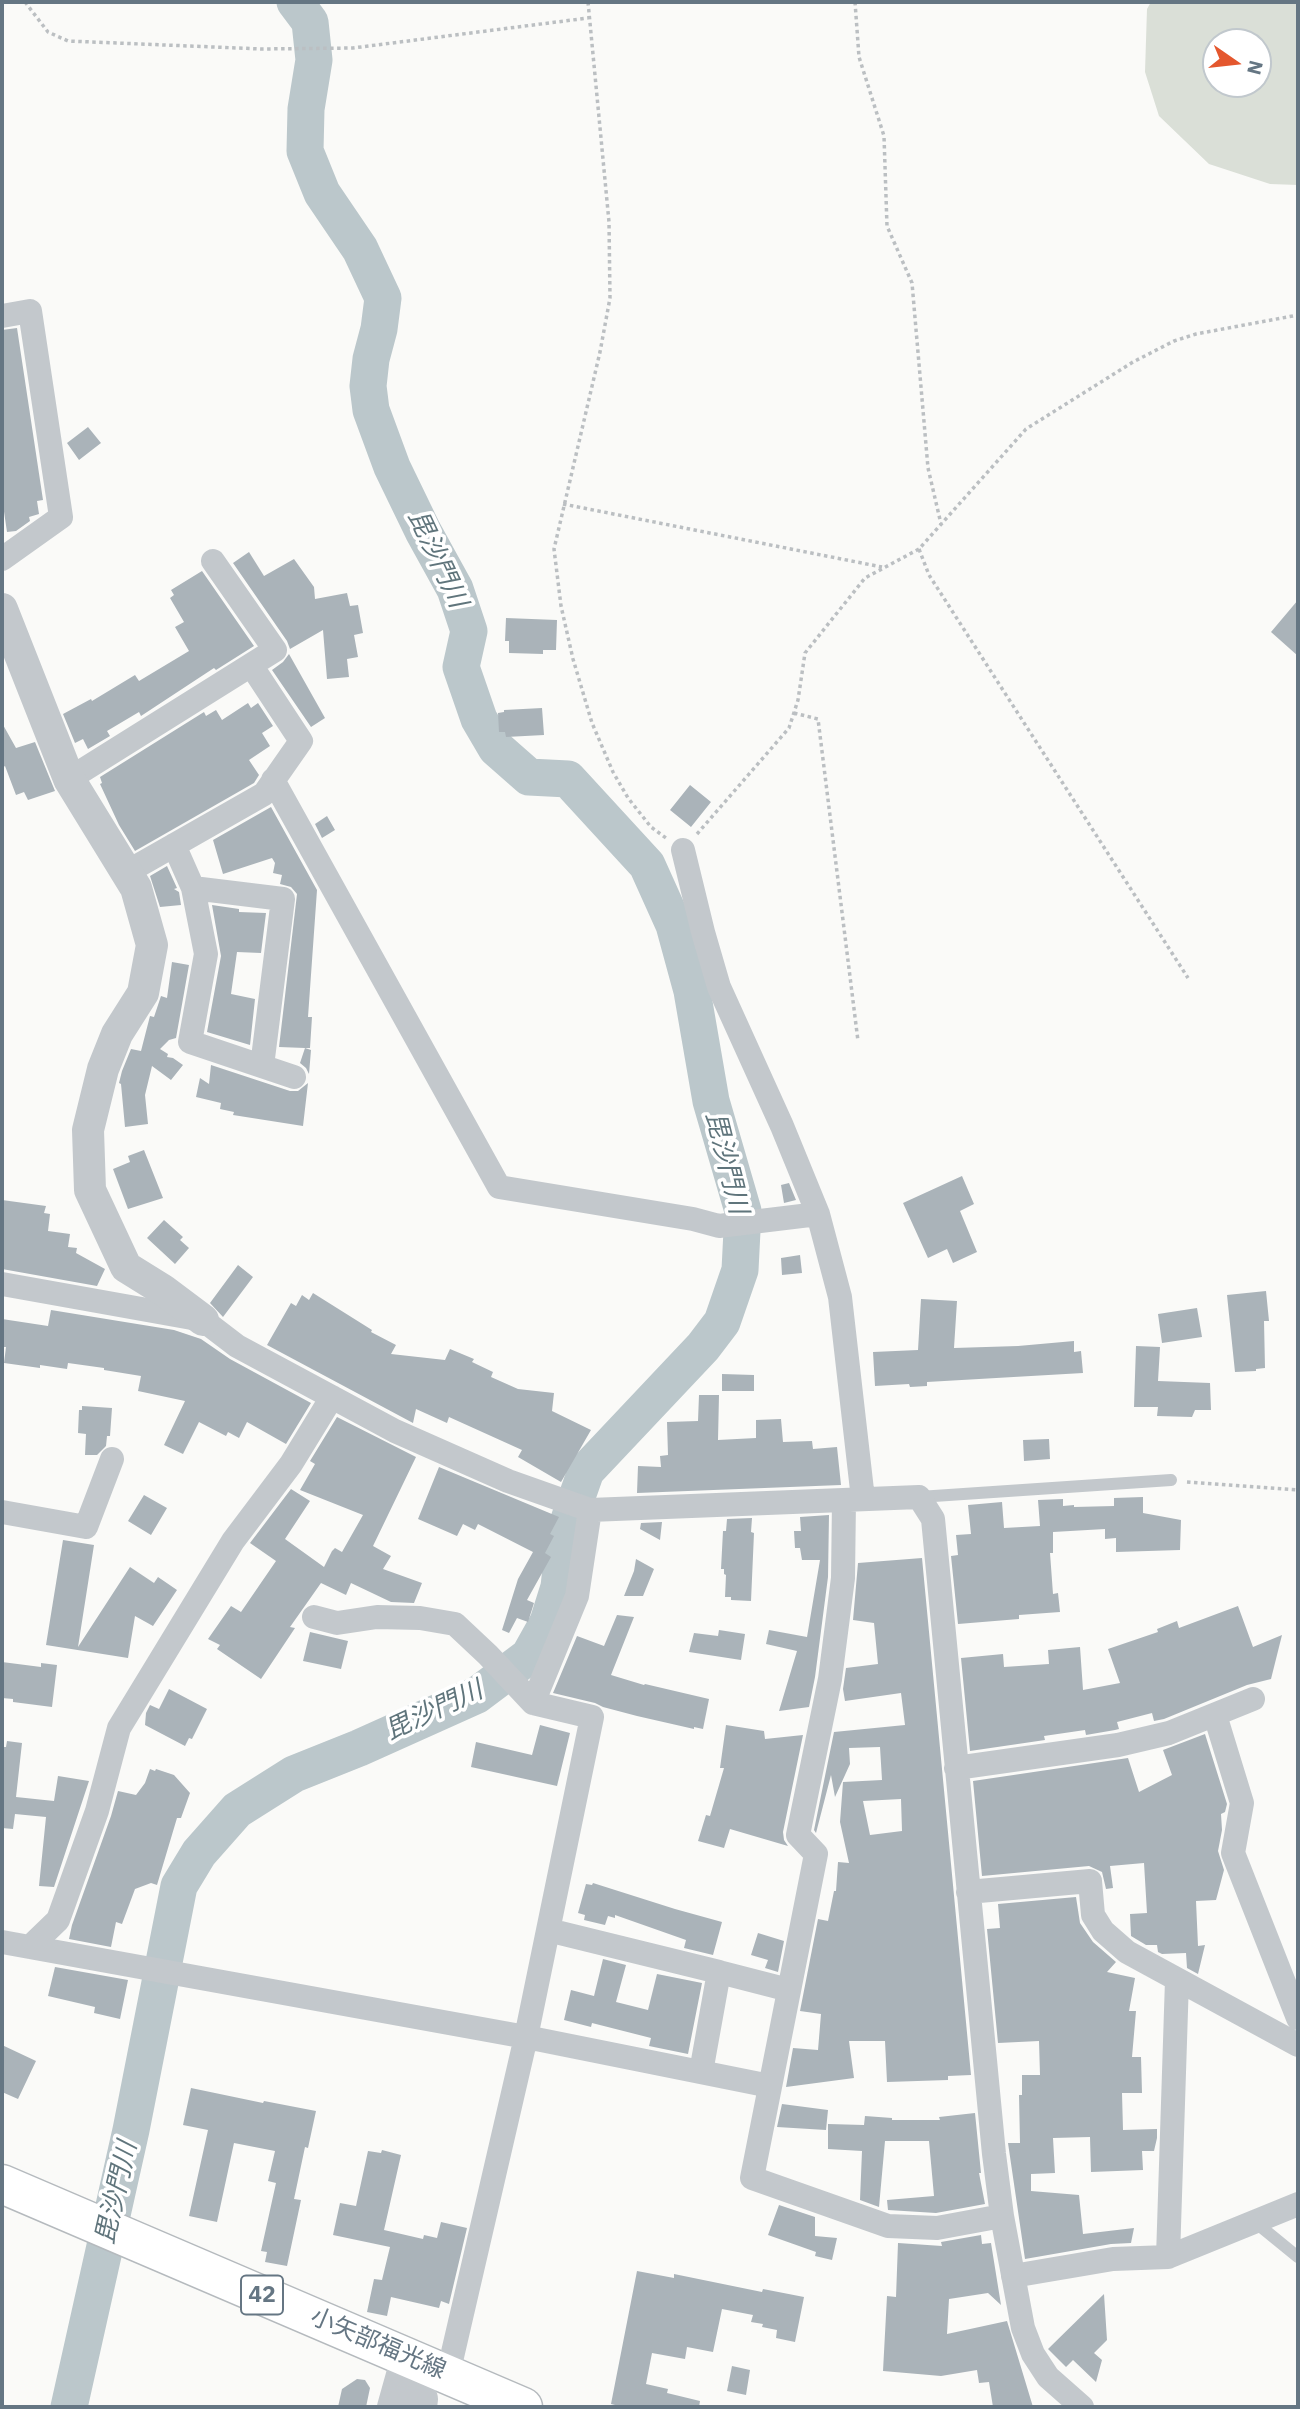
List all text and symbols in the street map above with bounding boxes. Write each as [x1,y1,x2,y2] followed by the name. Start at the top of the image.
[1202,28,1272,98] north arrow
[1242,58,1269,77] text: N
[401,505,473,613] water label: 毘沙門川
[698,1109,754,1217] water label: 毘沙門川
[380,1675,488,1747] water label: 毘沙門川
[90,2139,144,2247] water label: 毘沙門川
[241,2276,283,2314] road number: 42
[306,2303,450,2385] street label: 小矢部福光線

